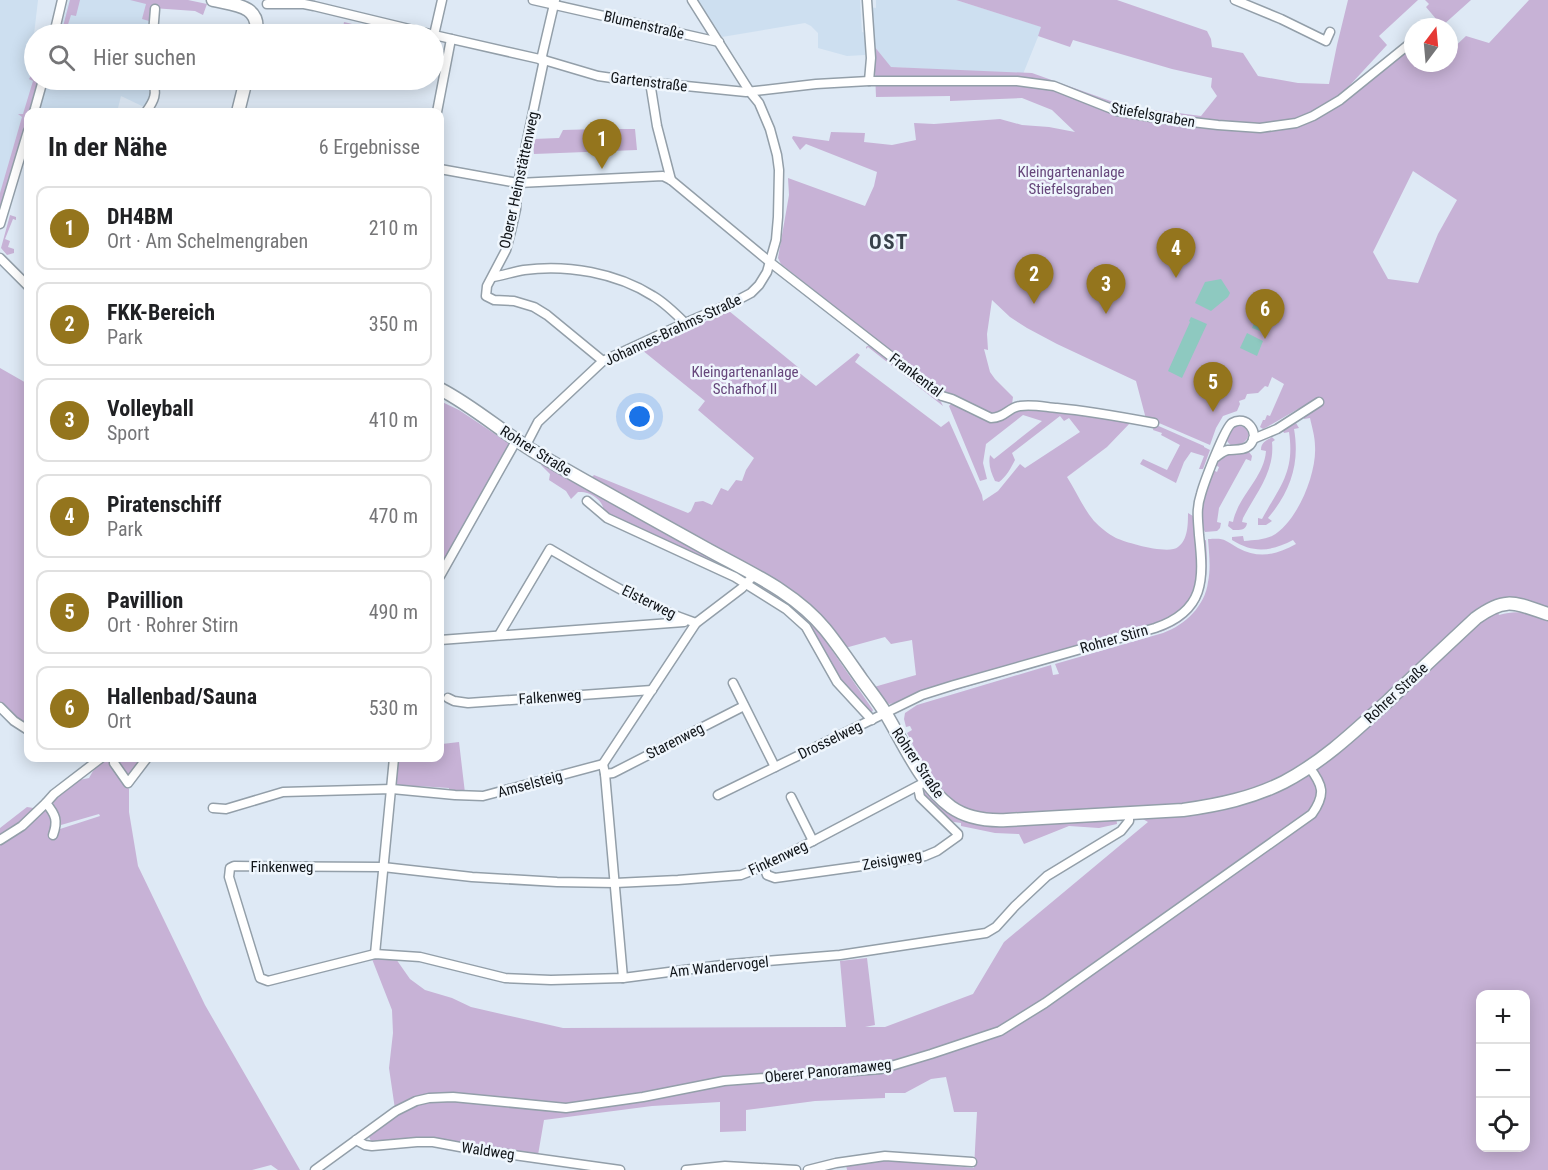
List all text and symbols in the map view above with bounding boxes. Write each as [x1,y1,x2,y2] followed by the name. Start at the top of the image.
[602,7,686,43] street label: Blumenstraße
[1404,18,1458,72] north arrow
[24,24,444,90] search box
[45,41,78,74] icon: search
[93,45,196,70] text: Hier suchen
[610,68,688,96] street label: Gartenstraße
[1110,99,1196,131] street label: Stiefelsgraben
[496,110,542,250] street label: Oberer Heimstättenweg
[582,120,622,169] pin: 1
[48,132,167,162] text: In der Nähe
[319,135,420,159] text: 6 Ergebnisse
[1017,163,1125,198] park label: Kleingartenanlage Stiefelsgraben
[107,204,173,229] text: DH4BM
[64,216,75,240] text: 1
[369,216,418,240] text: 210 m
[1156,228,1196,278] pin: 4
[107,229,308,253] text: Ort · Am Schelmengraben
[869,230,909,254] district label: OST
[1014,254,1054,304] pin: 2
[1086,264,1126,314] pin: 3
[602,290,744,370] street label: Johannes-Brahms-Straße
[1246,290,1284,339] pin: 6
[107,300,215,325] text: FKK-Bereich
[64,312,75,336] text: 2
[369,312,418,336] text: 350 m
[107,325,143,349] text: Park
[886,349,946,401] street label: Frankental
[1194,362,1232,412] pin: 5
[691,363,799,398] park label: Kleingartenanlage Schafhof II
[107,396,194,421] text: Volleyball
[625,402,654,431] your location
[64,408,75,432] text: 3
[369,408,418,432] text: 410 m
[107,421,150,445] text: Sport
[497,422,575,480] street label: Rohrer Straße
[107,492,221,517] text: Piratenschiff
[64,504,75,528] text: 4
[369,504,418,528] text: 470 m
[107,517,143,541] text: Park
[619,581,679,623] street label: Elsterweg
[107,588,183,613] text: Pavillion
[64,600,75,624] text: 5
[369,600,418,624] text: 490 m
[107,613,239,637] text: Ort · Rohrer Stirn
[1078,621,1150,657] street label: Rohrer Stirn
[1360,659,1432,727] street label: Rohrer Straße
[107,684,257,709] text: Hallenbad/Sauna
[518,686,582,708] street label: Falkenweg
[64,696,75,720] text: 6
[369,696,418,720] text: 530 m
[107,709,132,733] text: Ort
[795,717,865,763] street label: Drosselweg
[643,719,707,763] street label: Starenweg
[888,724,948,802] street label: Rohrer Straße
[496,767,564,801] street label: Amselsteig
[746,837,810,879] street label: Finkenweg
[861,846,923,874] street label: Zeisigweg
[250,858,314,876] street label: Finkenweg
[668,953,770,981] street label: Am Wandervogel
[1476,990,1530,1152] map controls
[1476,990,1530,1044] button: +
[1476,1044,1530,1098] button: −
[764,1055,892,1087] street label: Oberer Panoramaweg
[1476,1098,1530,1152] button: locate
[460,1138,516,1164] street label: Waldweg

